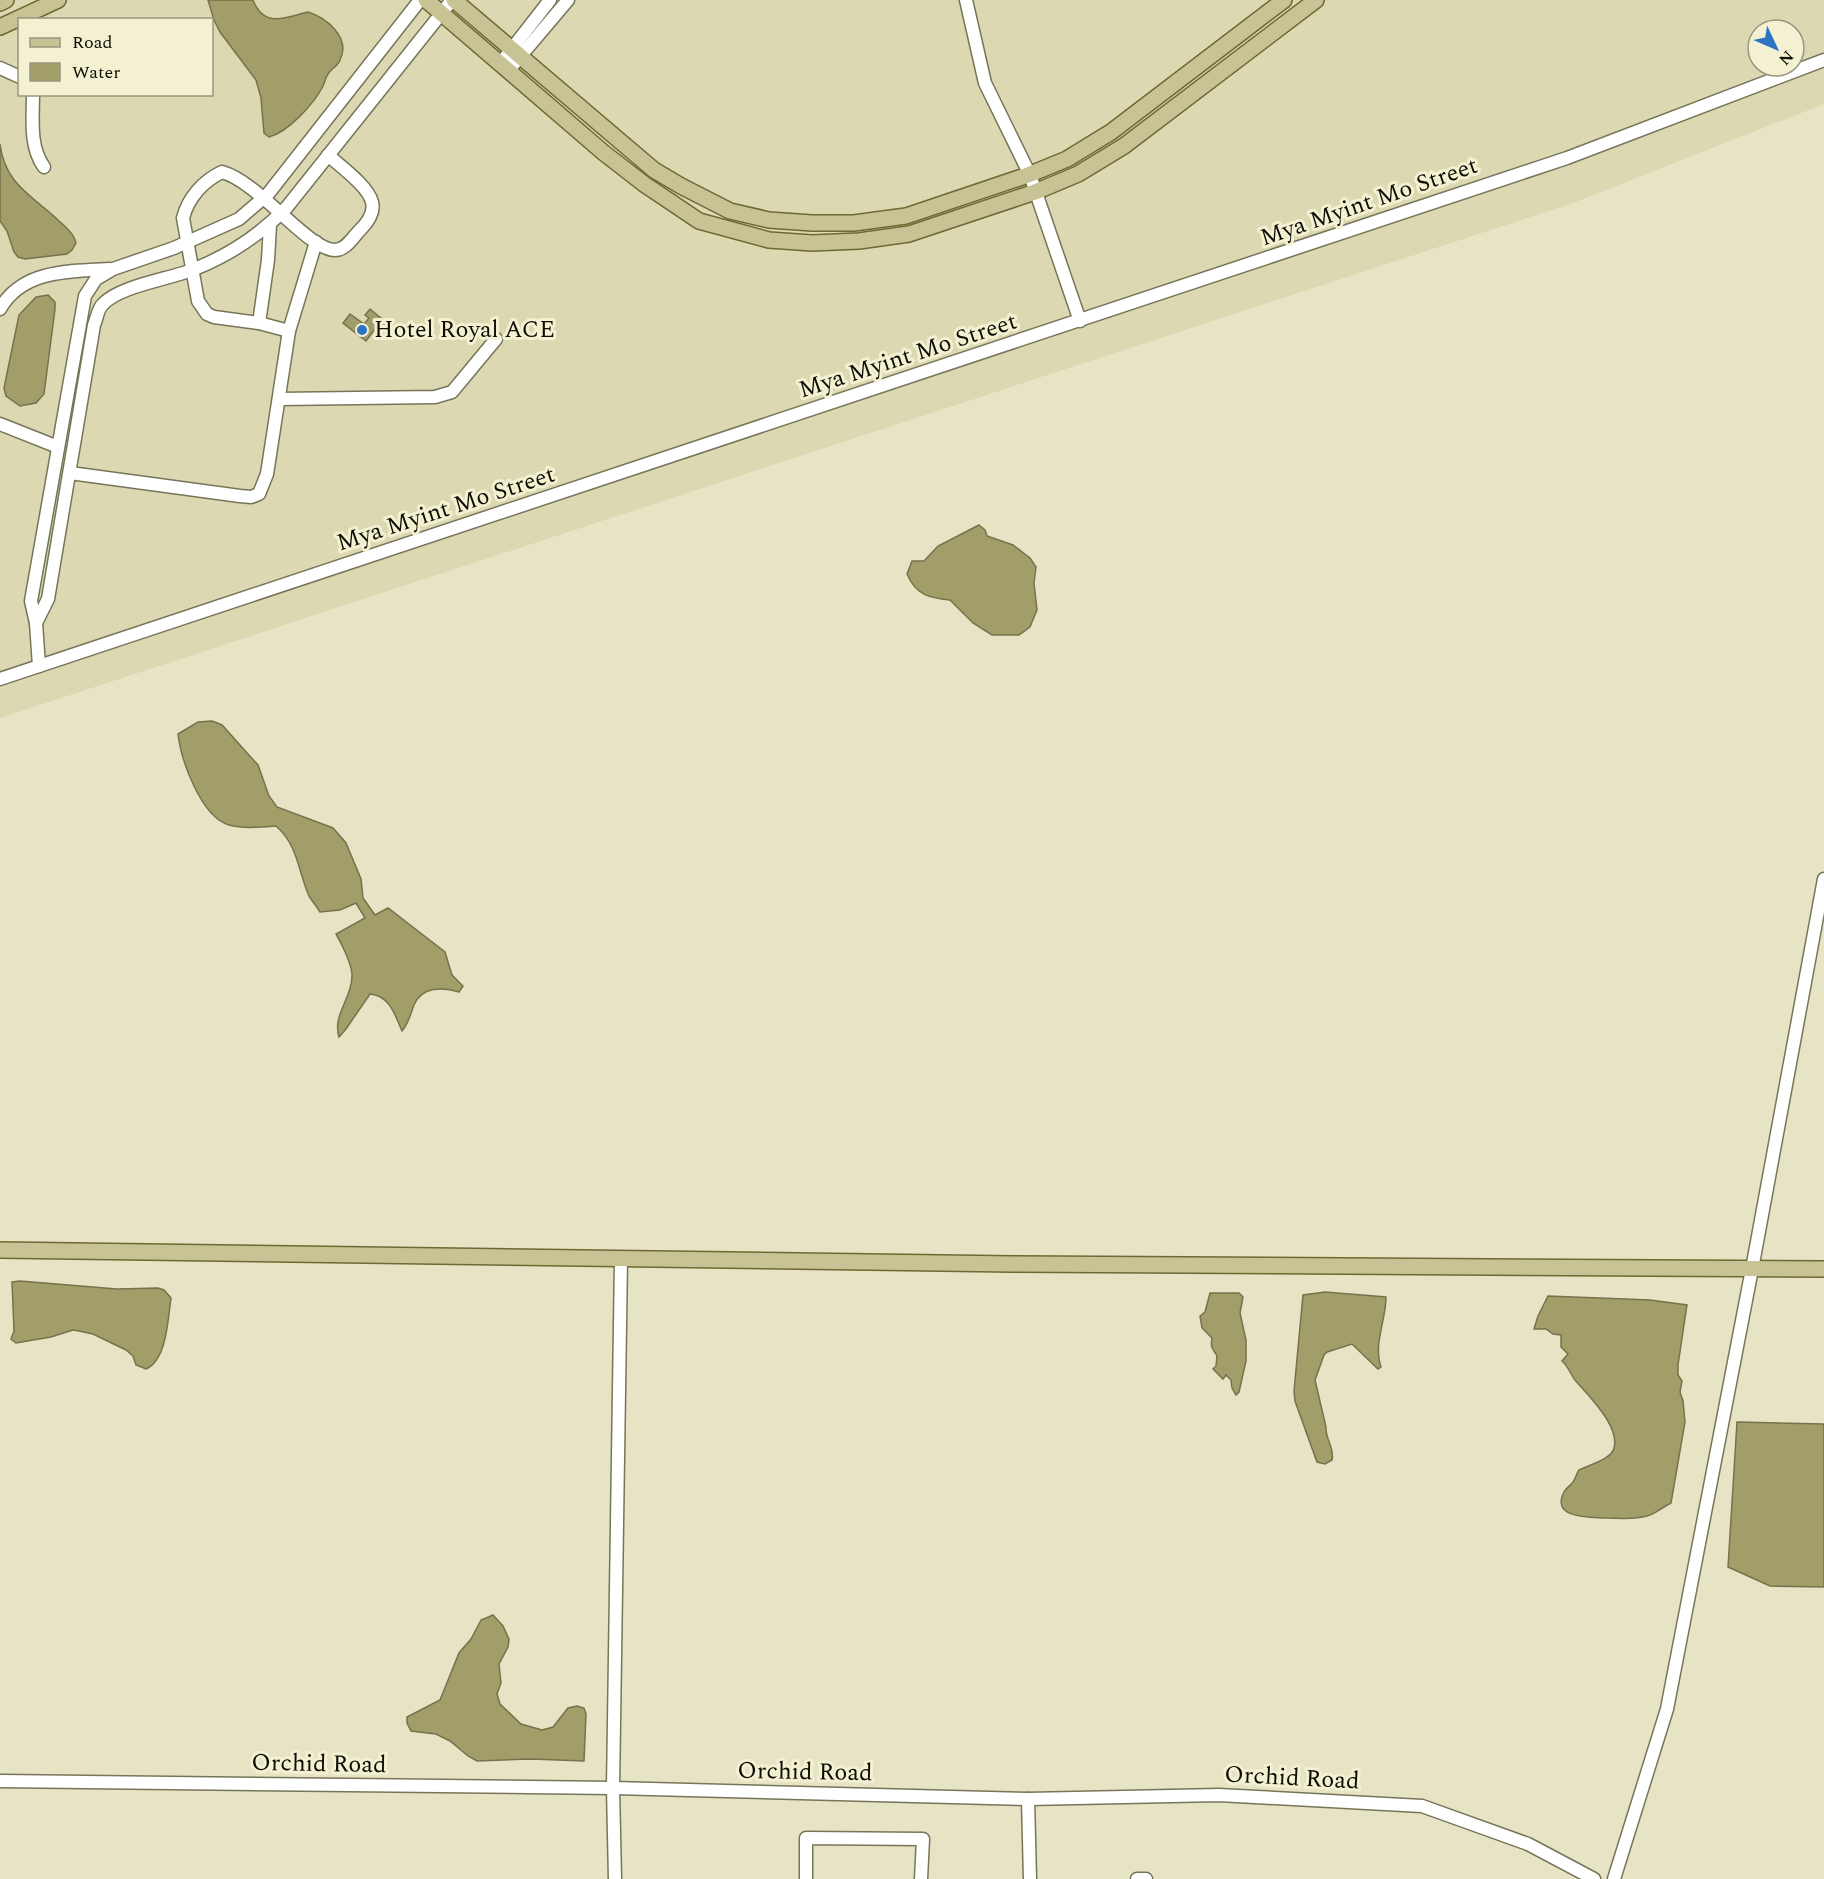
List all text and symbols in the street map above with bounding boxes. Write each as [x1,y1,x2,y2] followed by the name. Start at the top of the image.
[18,18,213,96] legend
[1746,18,1806,78] north arrow
[72,29,113,56] text: Road
[1773,45,1799,71] text: N
[72,59,120,86] text: Water
[1255,148,1483,256] street label: Mya Myint Mo Street
[794,304,1022,408] street label: Mya Myint Mo Street
[374,312,555,348] place label: Hotel Royal ACE
[355,323,369,337] marker: Hotel Royal ACE
[332,457,560,561] street label: Mya Myint Mo Street
[251,1745,387,1783] street label: Orchid Road
[737,1753,873,1791] street label: Orchid Road
[1224,1756,1360,1800] street label: Orchid Road

